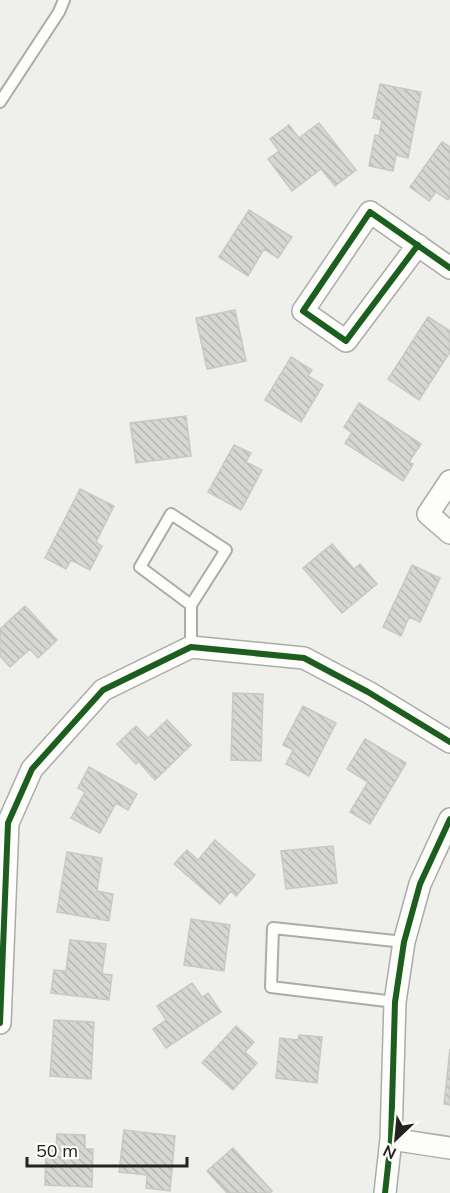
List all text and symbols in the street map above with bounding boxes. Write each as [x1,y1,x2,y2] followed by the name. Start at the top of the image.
[366,1109,426,1169] north arrow
[27,1130,188,1168] scale bar
[36,1139,78,1162] text: 50 m
[380,1141,399,1164] text: N

